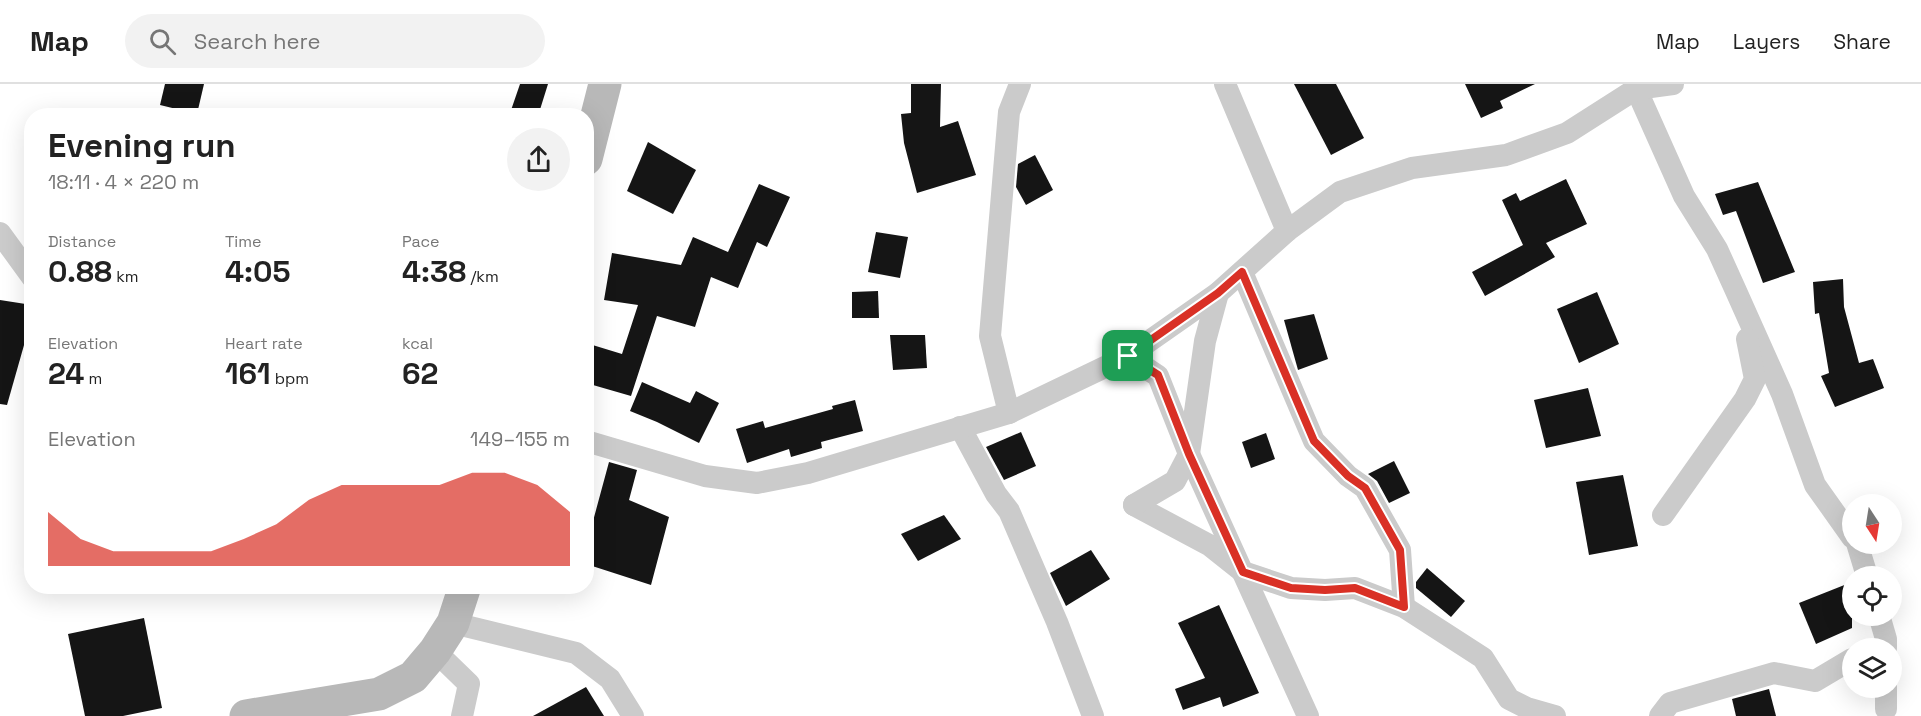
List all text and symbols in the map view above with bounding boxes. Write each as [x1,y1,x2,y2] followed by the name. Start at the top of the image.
[125,14,545,68] search box
[30,23,89,59] text: Map
[146,25,179,58] icon: search
[194,27,321,55] text: Search here
[1656,28,1700,55] text: Map
[1733,28,1800,55] text: Layers
[1833,28,1891,55] text: Share
[48,125,236,167] text: Evening run
[507,128,570,191] button: share
[48,169,199,195] text: 18:11 · 4 × 220 m
[48,231,116,252] text: Distance
[225,231,261,252] text: Time
[402,231,439,252] text: Pace
[48,252,112,291] text: 0.88
[225,252,290,291] text: 4:05
[402,252,466,291] text: 4:38
[112,266,139,287] text: km
[466,266,499,287] text: /km
[1102,330,1153,381] pin
[48,333,118,354] text: Elevation
[225,333,303,354] text: Heart rate
[402,333,433,354] text: kcal
[1111,339,1144,372] icon: arrive
[48,354,84,393] text: 24
[225,354,271,393] text: 161
[402,354,438,393] text: 62
[84,368,102,389] text: m
[271,368,309,389] text: bpm
[48,426,136,452] text: Elevation
[470,426,570,452] text: 149–155 m
[1842,494,1902,554] north arrow
[1842,494,1902,698] map controls
[1842,566,1902,626] button: locate
[1842,638,1902,698] button: layers

